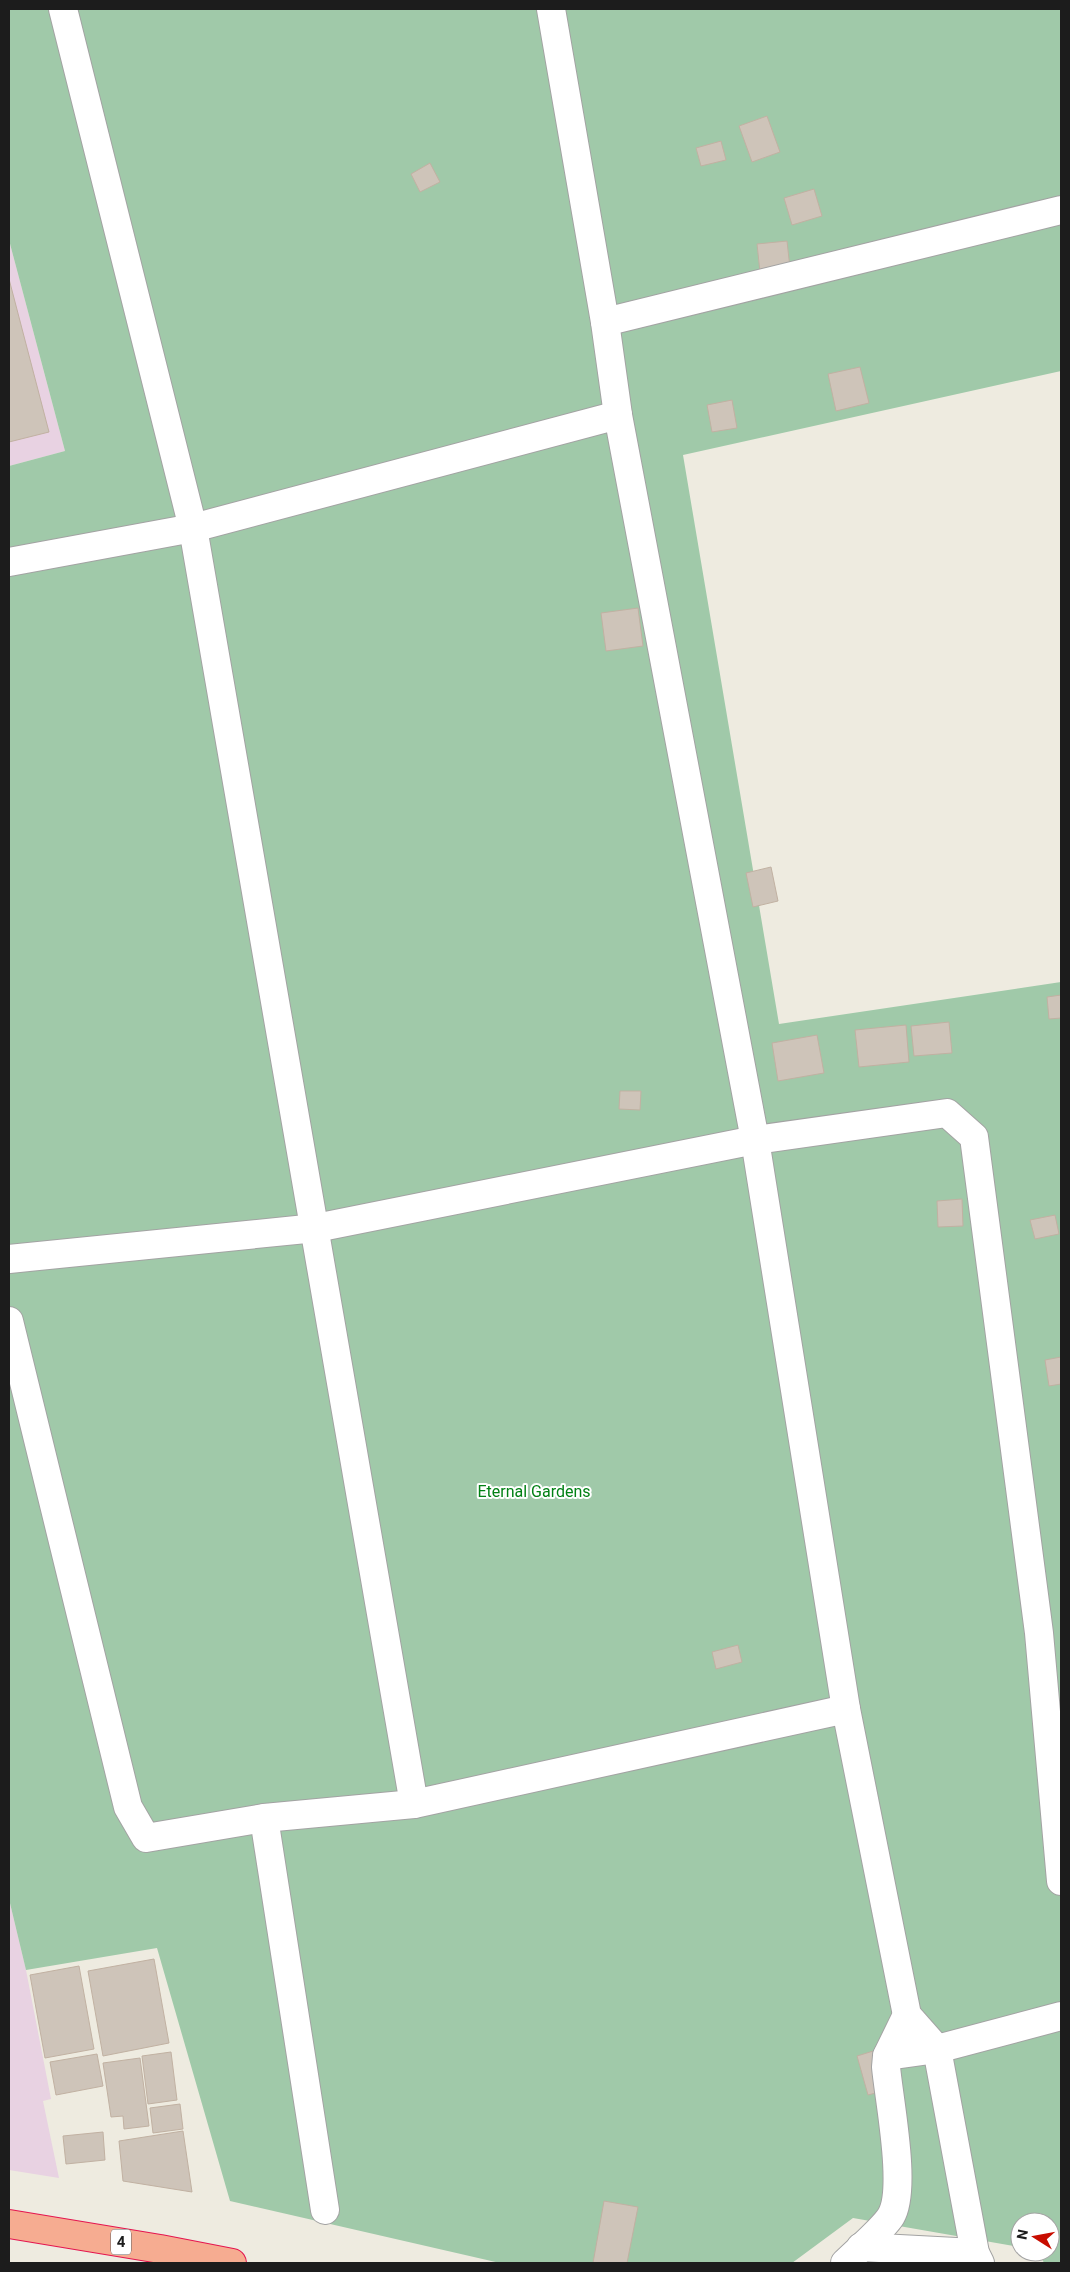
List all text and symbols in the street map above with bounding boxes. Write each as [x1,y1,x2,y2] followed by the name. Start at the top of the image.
[477,1482,591,1501] park label: Eternal Gardens
[1010,2212,1060,2262] north arrow
[1013,2228,1031,2241] text: N
[111,2230,131,2254] road number: 4

